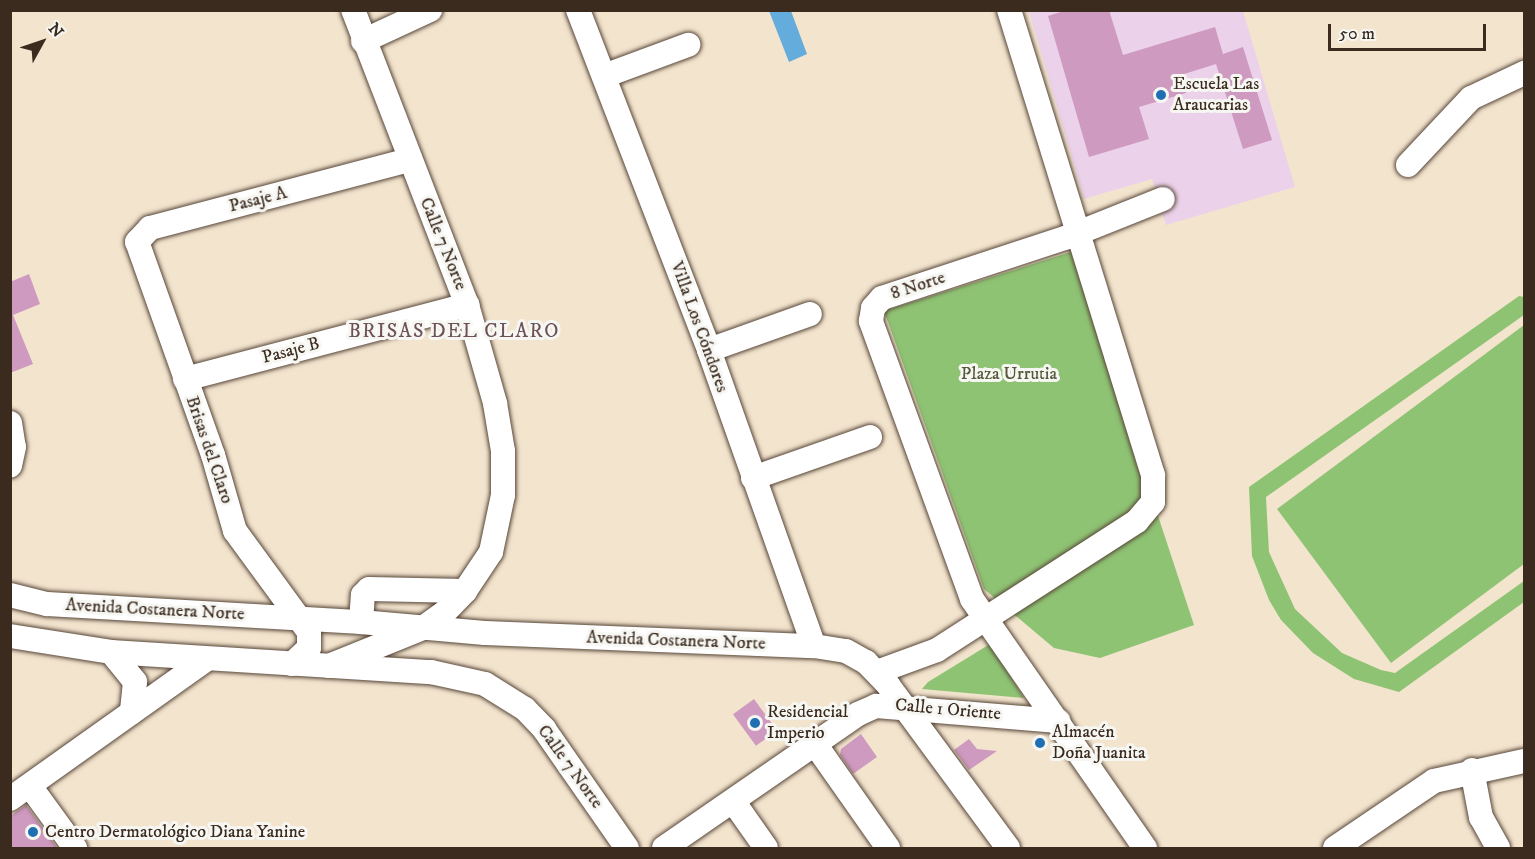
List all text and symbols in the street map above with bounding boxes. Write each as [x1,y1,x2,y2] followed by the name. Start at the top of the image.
[12,12,72,72] north arrow
[1331,12,1488,50] scale bar
[44,19,68,42] text: N
[1339,23,1375,45] text: 50 m
[1173,74,1259,116] place label: Escuela Las Araucarias
[1154,88,1168,102] marker: Escuela Las Araucarias
[227,182,289,218] street label: Pasaje A
[415,195,471,293] street label: Calle 7 Norte
[665,259,733,395] street label: Villa Los Cóndores
[888,267,948,305] street label: 8 Norte
[348,319,560,343] district label: BRISAS DEL CLARO
[260,333,322,369] street label: Pasaje B
[961,363,1057,385] park label: Plaza Urrutia
[181,393,237,507] street label: Brisas del Claro
[65,595,245,625] street label: Avenida Costanera Norte
[586,627,766,655] street label: Avenida Costanera Norte
[894,695,1002,725] street label: Calle 1 Oriente
[767,702,848,744] place label: Residencial Imperio
[748,716,762,730] marker: Residencial Imperio
[532,721,608,813] street label: Calle 7 Norte
[1052,722,1146,764] place label: Almacén Doña Juanita
[1033,736,1047,750] marker: Almacén Doña Juanita
[45,821,305,843] place label: Centro Dermatológico Diana Yanine
[26,825,40,839] marker: Centro Dermatológico Diana Yanine

